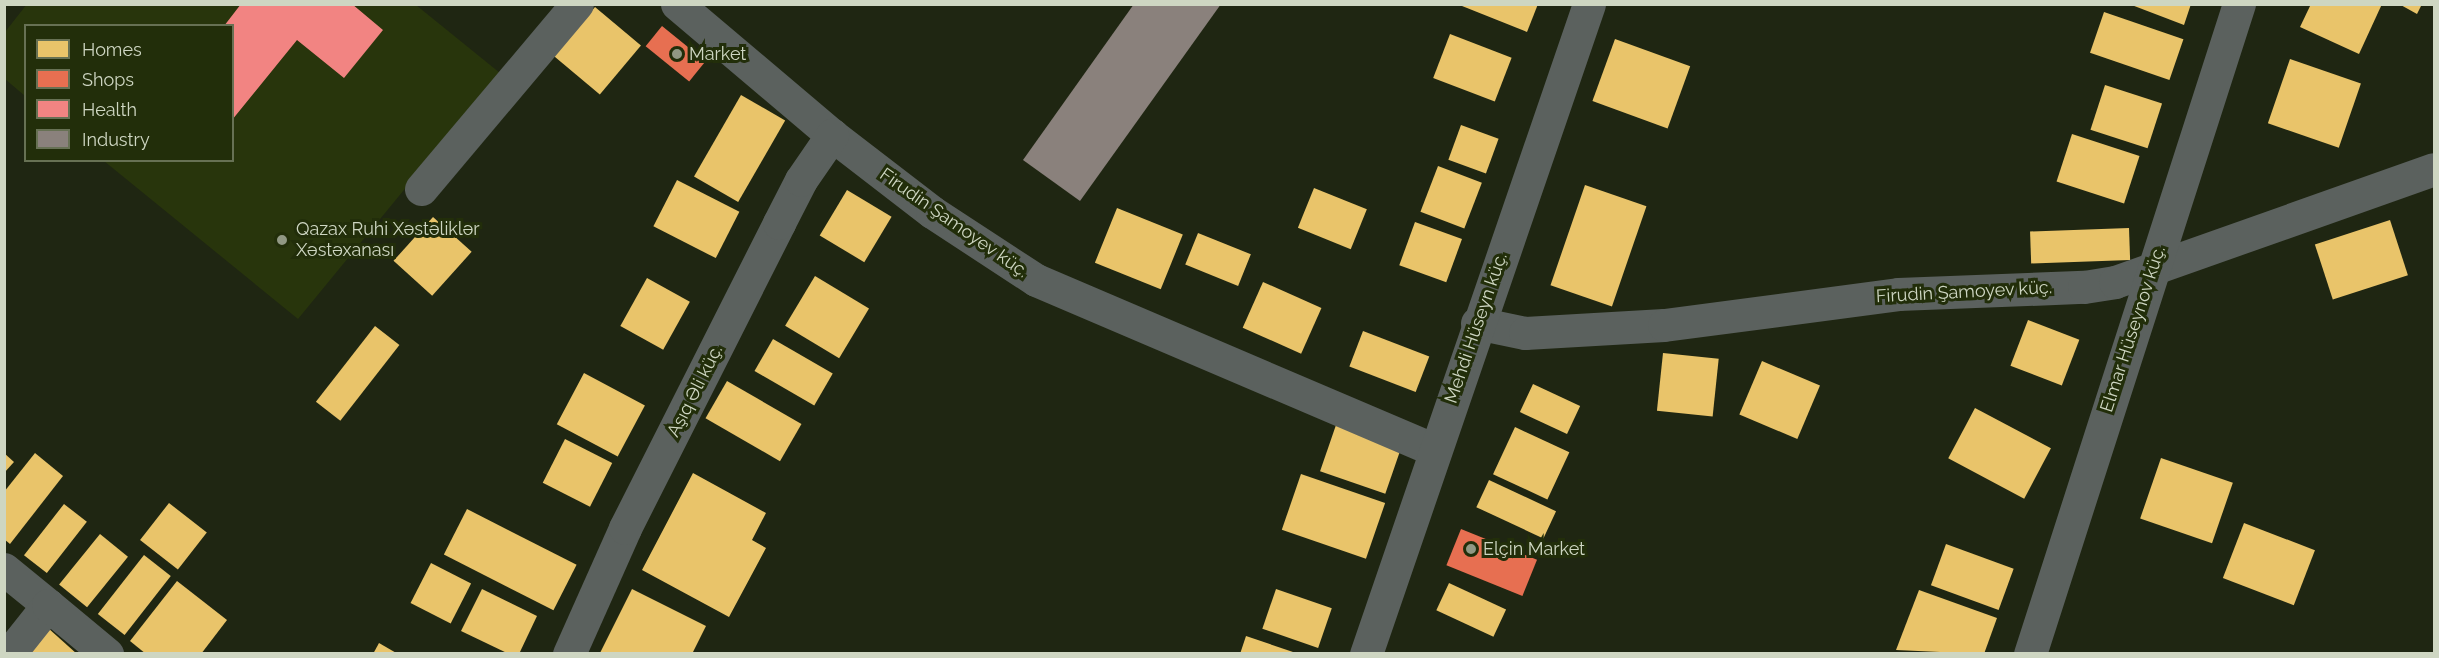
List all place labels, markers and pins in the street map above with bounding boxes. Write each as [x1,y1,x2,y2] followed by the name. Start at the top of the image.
[689,43,746,65] place label: Market
[670,47,684,61] marker: Market
[296,219,480,262] place label: Qazax Ruhi Xəstəliklər Xəstəxanası
[273,231,291,249] marker: Qazax Ruhi Xəstəliklər Xəstəxanası
[1483,538,1585,560] place label: Elçin Market
[1464,542,1478,556] marker: Elçin Market

